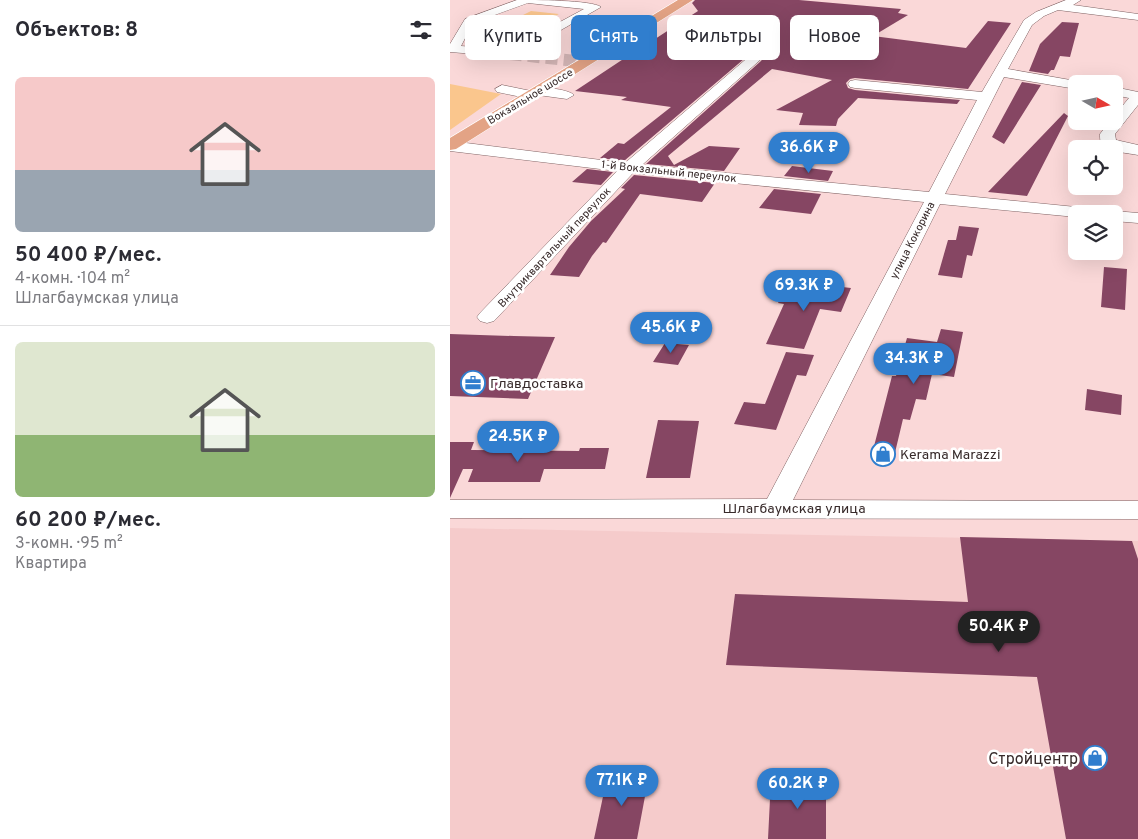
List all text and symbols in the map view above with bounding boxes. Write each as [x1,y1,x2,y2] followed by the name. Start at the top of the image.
[465,15,561,60] chip: Купить
[571,15,657,60] chip: Снять
[667,15,780,60] chip: Фильтры
[790,15,879,60] chip: Новое
[407,16,435,44] icon: filters
[15,17,138,44] text: Объектов: 8
[485,66,576,128] street label: Вокзальное шоссе
[1068,75,1122,130] north arrow
[1068,75,1123,260] map controls
[180,109,270,199] icon: home
[763,132,855,174] pin: 36.6K ₽
[780,138,838,158] text: 36.6K ₽
[1068,140,1123,195] button: locate
[601,158,737,186] street label: 1-й Вокзальный переулок
[495,185,614,311] street label: Внутриквартальный переулок
[887,199,939,281] street label: улица Кокорина
[1068,205,1123,260] button: layers
[15,242,161,269] text: 50 400 ₽/мес.
[15,269,130,289] text: 4-комн. · 104 m²
[758,270,850,312] pin: 69.3K ₽
[775,276,833,296] text: 69.3K ₽
[15,289,179,309] text: Шлагбаумская улица
[625,312,717,354] pin: 45.6K ₽
[641,318,701,338] text: 45.6K ₽
[868,342,960,385] pin: 34.3K ₽
[884,349,944,369] text: 34.3K ₽
[460,370,486,396] office icon: Главдоставка
[180,375,270,465] icon: home
[490,376,583,393] place label: Главдоставка
[472,420,564,463] pin: 24.5K ₽
[488,427,548,447] text: 24.5K ₽
[870,441,896,467] shop icon: Kerama Marazzi
[900,447,1000,464] place label: Kerama Marazzi
[722,501,866,518] street label: Шлагбаумская улица
[15,507,161,534] text: 60 200 ₽/мес.
[15,534,123,554] text: 3-комн. · 95 m²
[15,554,87,574] text: Квартира
[953,610,1045,653] pin: 50.4K ₽
[969,617,1029,637] text: 50.4K ₽
[1082,745,1108,771] shop icon: Стройцентр
[988,750,1078,770] place label: Стройцентр
[576,764,668,807] pin: 77.1K ₽
[752,768,844,810] pin: 60.2K ₽
[596,771,648,791] text: 77.1K ₽
[768,774,828,794] text: 60.2K ₽

